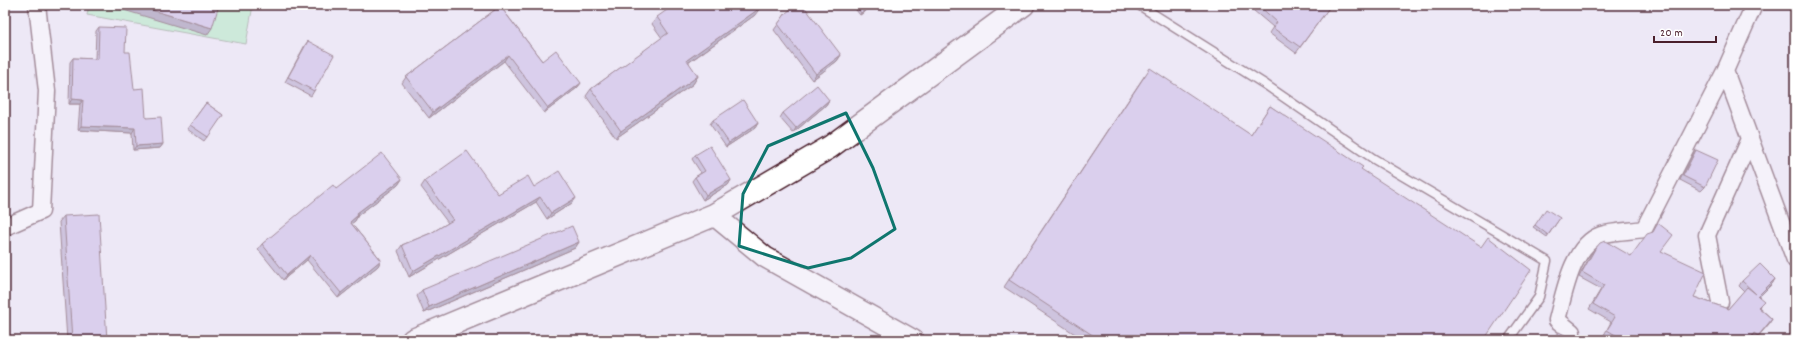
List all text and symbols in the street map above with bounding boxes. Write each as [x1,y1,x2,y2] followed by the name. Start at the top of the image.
[1654,18,1716,44] scale bar
[1660,25,1683,42] text: 20 m

